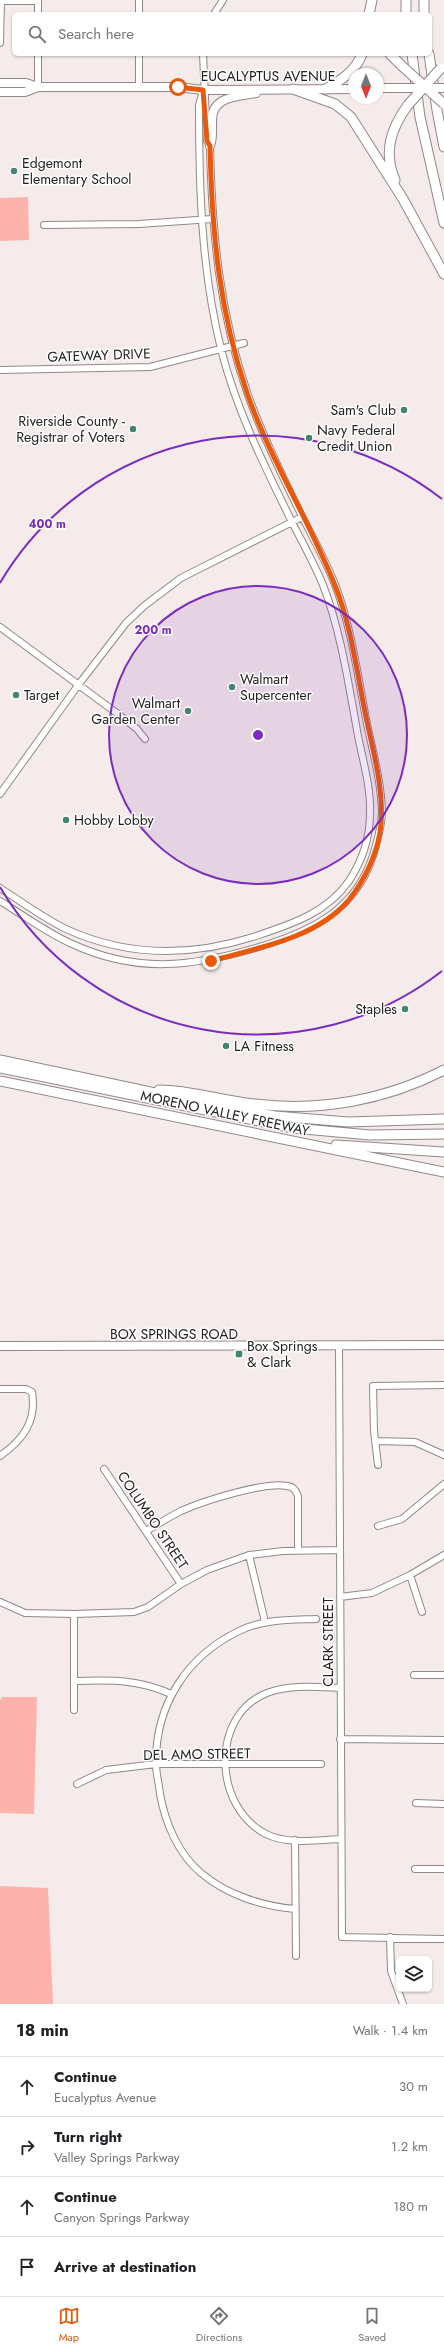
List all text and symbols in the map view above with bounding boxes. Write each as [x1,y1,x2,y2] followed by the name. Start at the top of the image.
[12,12,432,56] search box
[26,23,48,45] icon: search
[58,23,134,45] text: Search here
[201,66,335,86] street label: EUCALYPTUS AVENUE
[348,68,384,104] north arrow
[169,78,187,96] route start
[22,153,132,189] place label: Edgemont Elementary School
[9,166,19,176] marker: Edgemont Elementary School
[47,343,151,367] street label: GATEWAY DRIVE
[331,400,396,420] place label: Sam's Club
[399,405,409,415] marker: Sam's Club
[16,411,125,447] place label: Riverside County - Registrar of Voters
[317,420,395,456] place label: Navy Federal Credit Union
[128,424,138,434] marker: Riverside County - Registrar of Voters
[304,433,314,443] marker: Navy Federal Credit Union
[28,515,66,533] text: 400 m
[134,621,172,639] text: 200 m
[240,669,312,705] place label: Walmart Supercenter
[227,682,237,692] marker: Walmart Supercenter
[24,685,60,705] place label: Target
[11,690,21,700] marker: Target
[91,693,181,729] place label: Walmart Garden Center
[183,706,193,716] marker: Walmart Garden Center
[251,728,265,742] centre of rings
[74,810,154,830] place label: Hobby Lobby
[61,815,71,825] marker: Hobby Lobby
[202,952,220,970] route end
[355,999,397,1019] place label: Staples
[400,1004,410,1014] marker: Staples
[234,1036,294,1056] place label: LA Fitness
[221,1041,231,1051] marker: LA Fitness
[139,1085,311,1141] street label: MORENO VALLEY FREEWAY
[110,1324,238,1344] street label: BOX SPRINGS ROAD
[247,1336,318,1372] place label: Box Springs & Clark
[234,1349,244,1359] marker: Box Springs & Clark
[113,1467,193,1573] street label: COLUMBO STREET
[318,1597,338,1687] street label: CLARK STREET
[143,1743,251,1765] street label: DEL AMO STREET
[396,1956,432,1992] map controls
[396,1956,432,1992] button: layers
[16,2018,69,2042] text: 18 min
[353,2021,428,2040] text: Walk · 1.4 km
[54,2066,117,2088] text: Continue
[16,2076,38,2098] icon: ahead
[399,2077,428,2096] text: 30 m
[54,2088,156,2107] text: Eucalyptus Avenue
[54,2126,122,2148] text: Turn right
[16,2136,38,2158] icon: right
[391,2137,428,2156] text: 1.2 km
[54,2148,180,2167] text: Valley Springs Parkway
[54,2186,117,2208] text: Continue
[16,2196,38,2218] icon: ahead
[393,2197,428,2216] text: 180 m
[54,2208,189,2227] text: Canyon Springs Parkway
[16,2256,38,2278] icon: arrive
[54,2256,196,2278] text: Arrive at destination
[58,2305,80,2345] tab: Map
[196,2305,242,2345] tab: Directions
[358,2305,386,2345] tab: Saved

